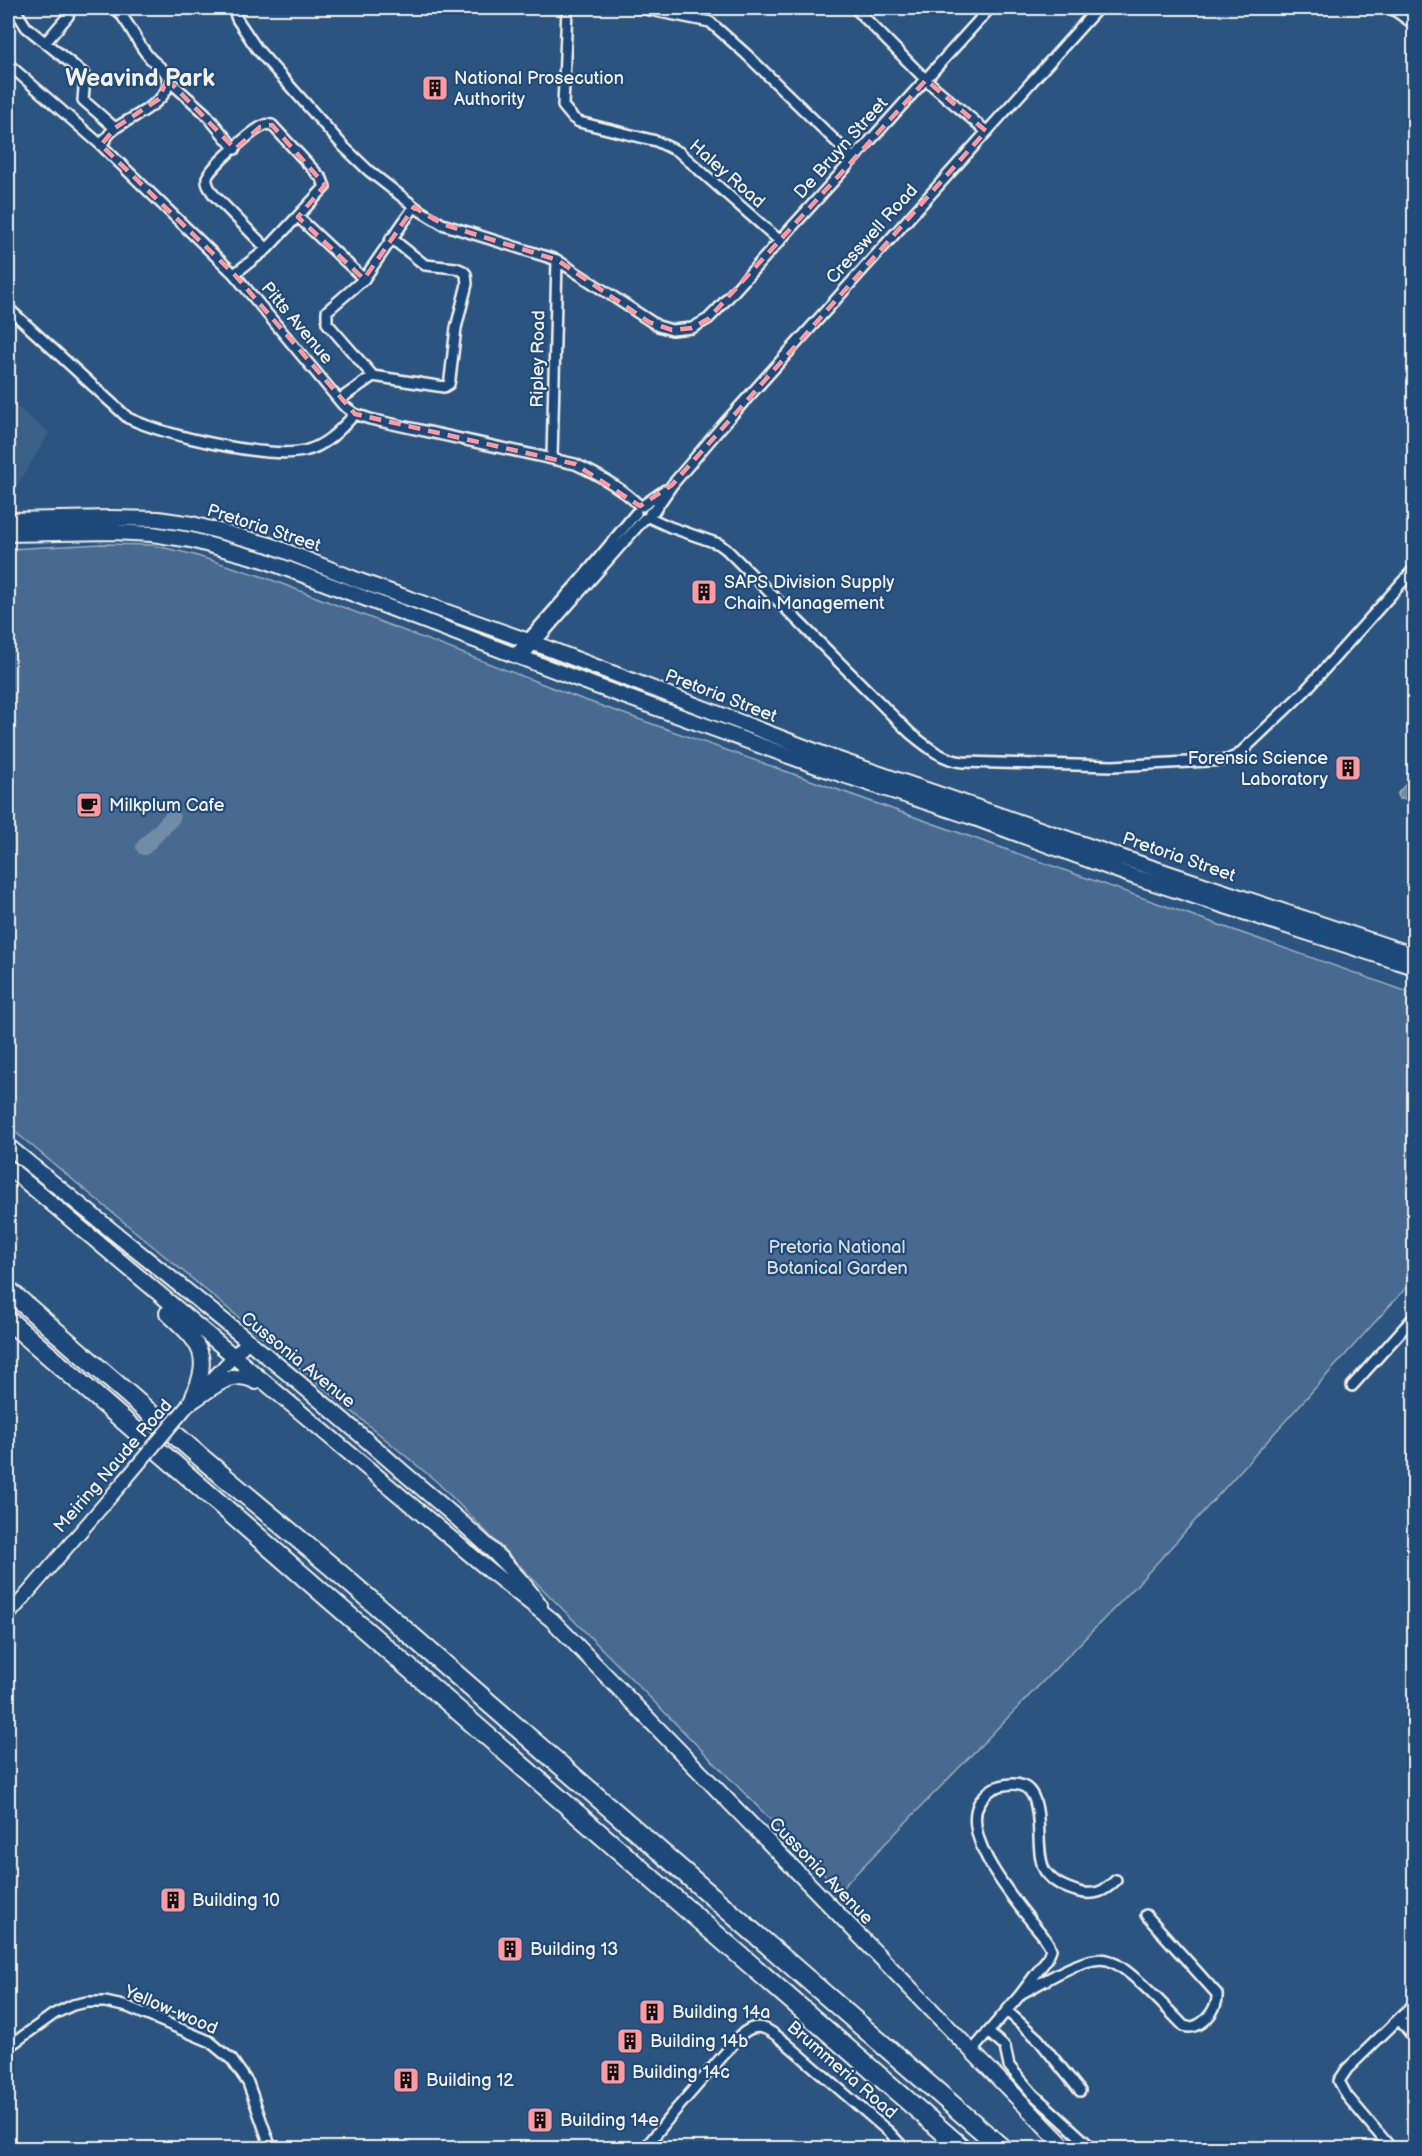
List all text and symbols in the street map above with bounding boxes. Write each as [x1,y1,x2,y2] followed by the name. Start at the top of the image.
[65,64,215,93] district label: Weavind Park
[454,68,624,110] place label: National Prosecution Authority
[420,73,450,103] building icon: National Prosecution Authority
[790,93,892,203] street label: De Bruyn Street
[685,136,769,212] street label: Haley Road
[822,180,922,288] street label: Cresswell Road
[257,278,338,369] street label: Pitts Avenue
[527,310,549,408] street label: Ripley Road
[205,500,324,556] street label: Pretoria Street
[724,572,895,614] place label: SAPS Division Supply Chain Management
[689,577,719,607] building icon: SAPS Division Supply Chain Management
[662,665,780,727] street label: Pretoria Street
[1188,748,1329,790] place label: Forensic Science Laboratory
[1333,753,1363,783] building icon: Forensic Science Laboratory
[74,790,104,820] cafe icon: Milkplum Cafe
[109,795,225,816] place label: Milkplum Cafe
[1120,828,1239,886] street label: Pretoria Street
[766,1237,908,1279] park label: Pretoria National Botanical Garden
[237,1308,360,1413] street label: Cussonia Avenue
[49,1395,177,1537] street label: Meiring Naude Road
[765,1813,878,1929] street label: Cussonia Avenue
[158,1885,188,1915] building icon: Building 10
[192,1890,280,1911] place label: Building 10
[495,1934,525,1964] building icon: Building 13
[530,1939,618,1960] place label: Building 13
[120,1981,221,2039] street label: Yellow-wood
[637,1997,667,2027] building icon: Building 14a
[672,2002,771,2023] place label: Building 14a
[783,2017,901,2123] street label: Brummeria Road
[615,2026,645,2056] building icon: Building 14b
[650,2031,748,2052] place label: Building 14b
[598,2057,628,2087] building icon: Building 14c
[632,2062,730,2083] place label: Building 14c
[391,2065,421,2095] building icon: Building 12
[426,2070,514,2091] place label: Building 12
[525,2105,555,2135] building icon: Building 14e
[560,2110,659,2131] place label: Building 14e

